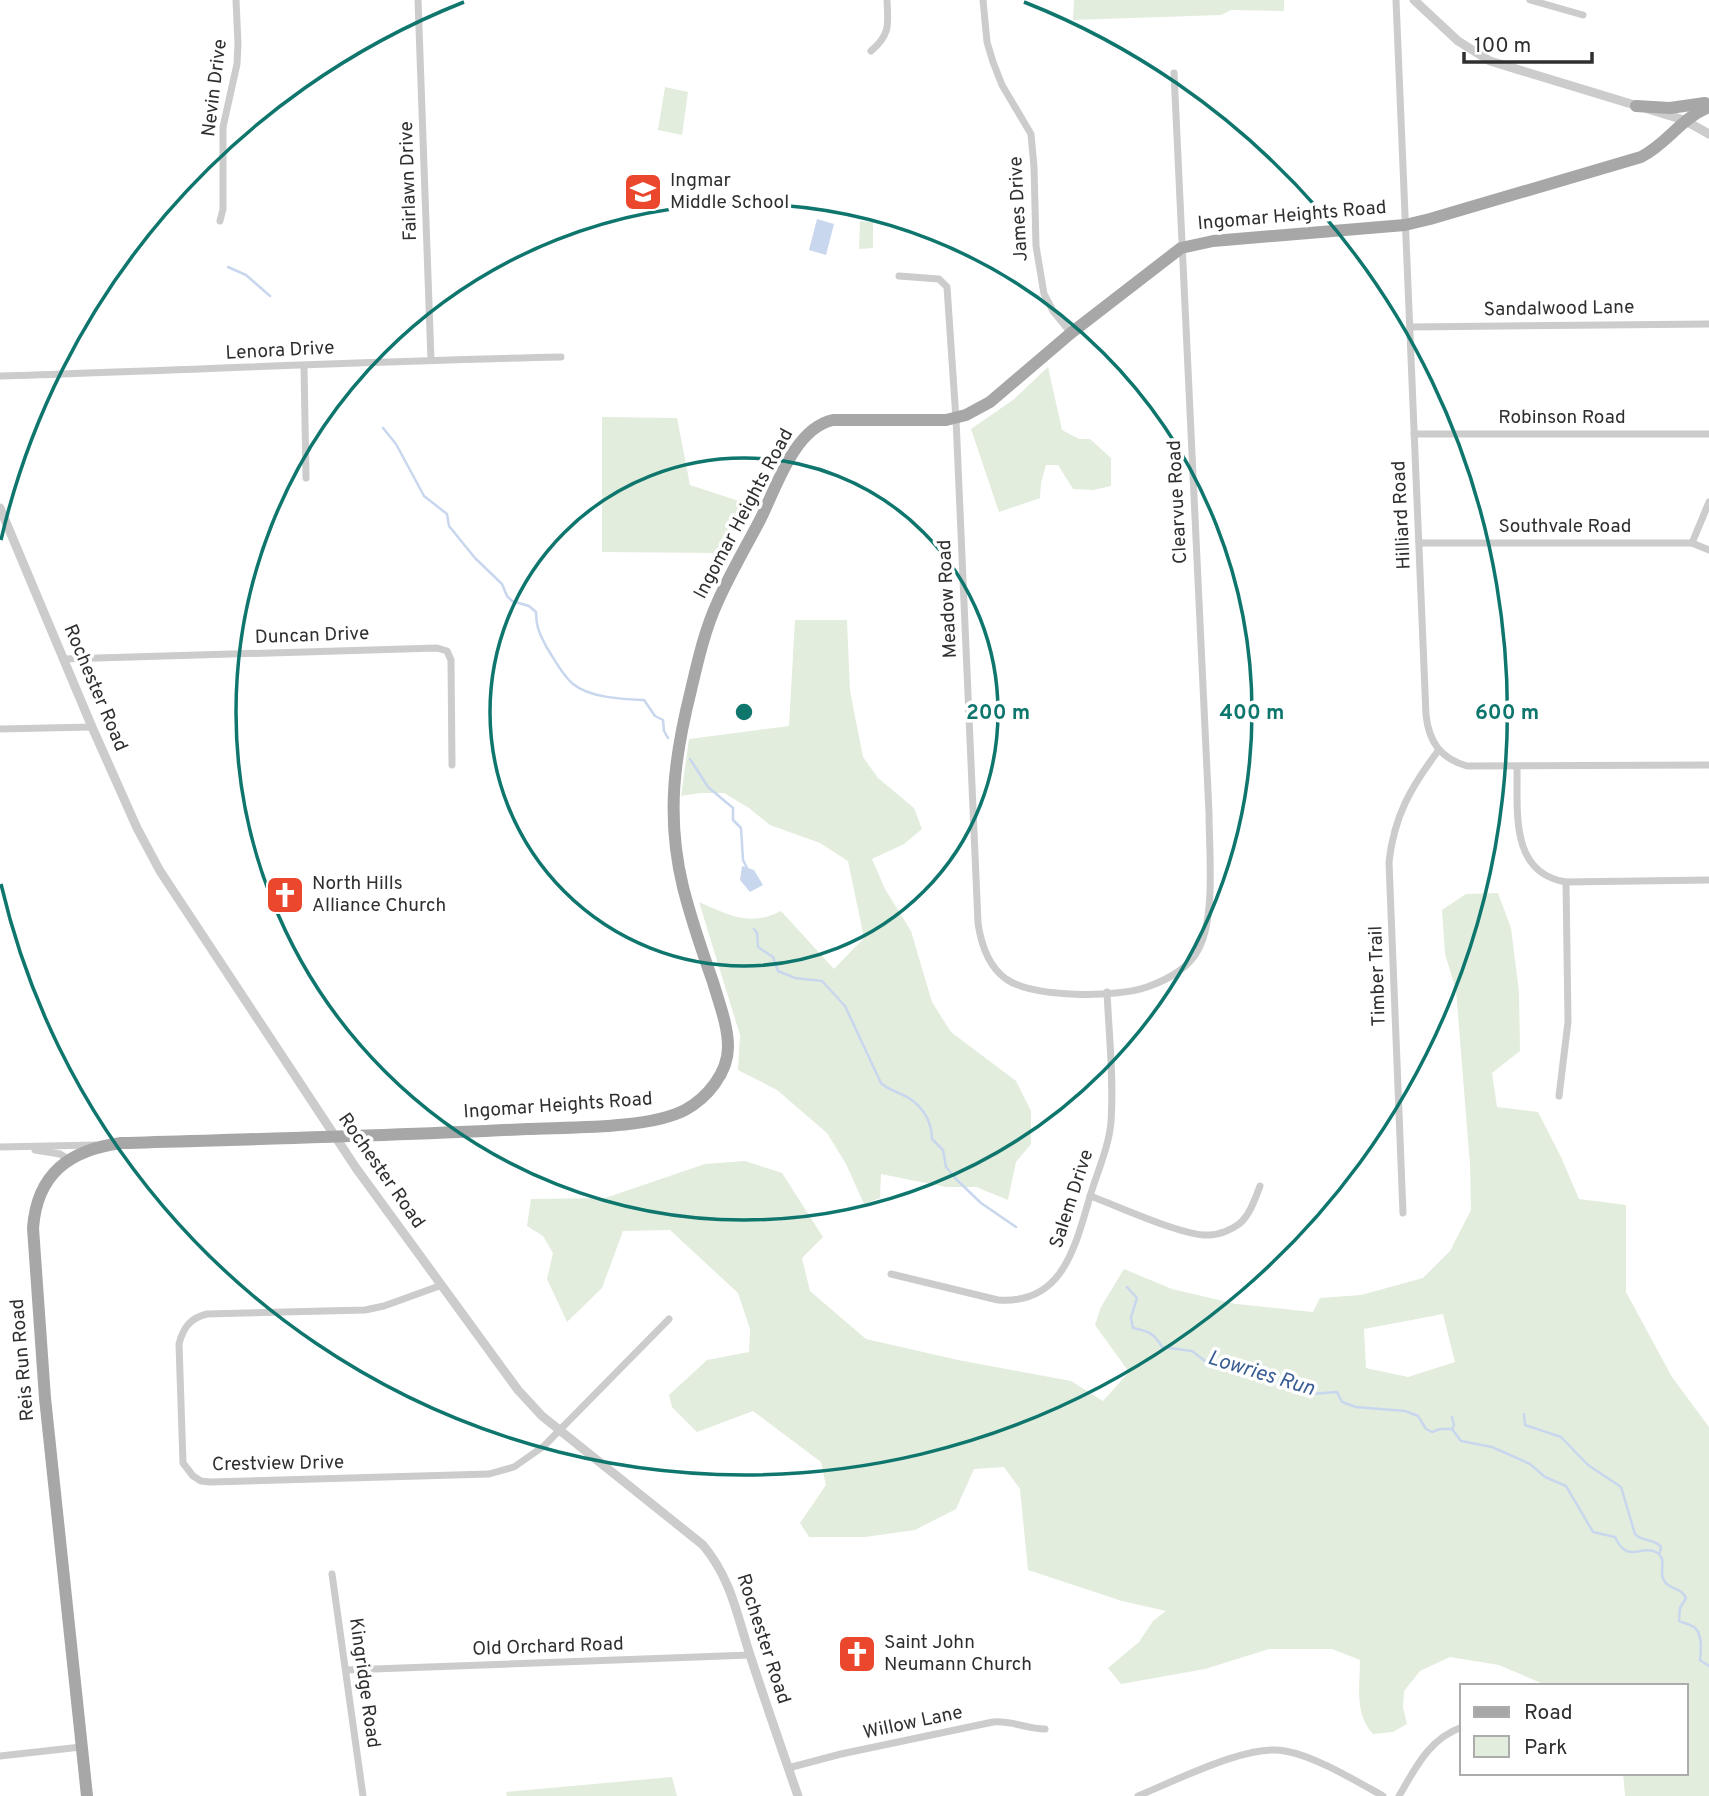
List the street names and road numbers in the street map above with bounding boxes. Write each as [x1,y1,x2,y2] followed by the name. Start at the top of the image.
[197,38,233,138] street label: Nevin Drive
[395,121,423,241] street label: Fairlawn Drive
[1004,156,1034,262] street label: James Drive
[1197,196,1387,236] street label: Ingomar Heights Road
[1483,296,1635,322] street label: Sandalwood Lane
[225,336,335,366] street label: Lenora Drive
[1498,406,1626,430] street label: Robinson Road
[689,425,799,603] street label: Ingomar Heights Road
[1163,439,1193,565] street label: Clearvue Road
[1387,460,1417,570] street label: Hilliard Road
[1499,515,1631,539] street label: Southvale Road
[933,539,963,659] street label: Meadow Road
[57,621,133,755] street label: Rochester Road
[254,622,370,650] street label: Duncan Drive
[1364,925,1392,1027] street label: Timber Trail
[463,1087,653,1125] street label: Ingomar Heights Road
[332,1109,430,1233] street label: Rochester Road
[1045,1147,1099,1251] street label: Salem Drive
[6,1298,40,1422] street label: Reis Run Road
[212,1451,344,1477] street label: Crestview Drive
[731,1571,795,1707] street label: Rochester Road
[343,1616,385,1750] street label: Kingridge Road
[472,1632,624,1662] street label: Old Orchard Road
[861,1701,965,1745] street label: Willow Lane

